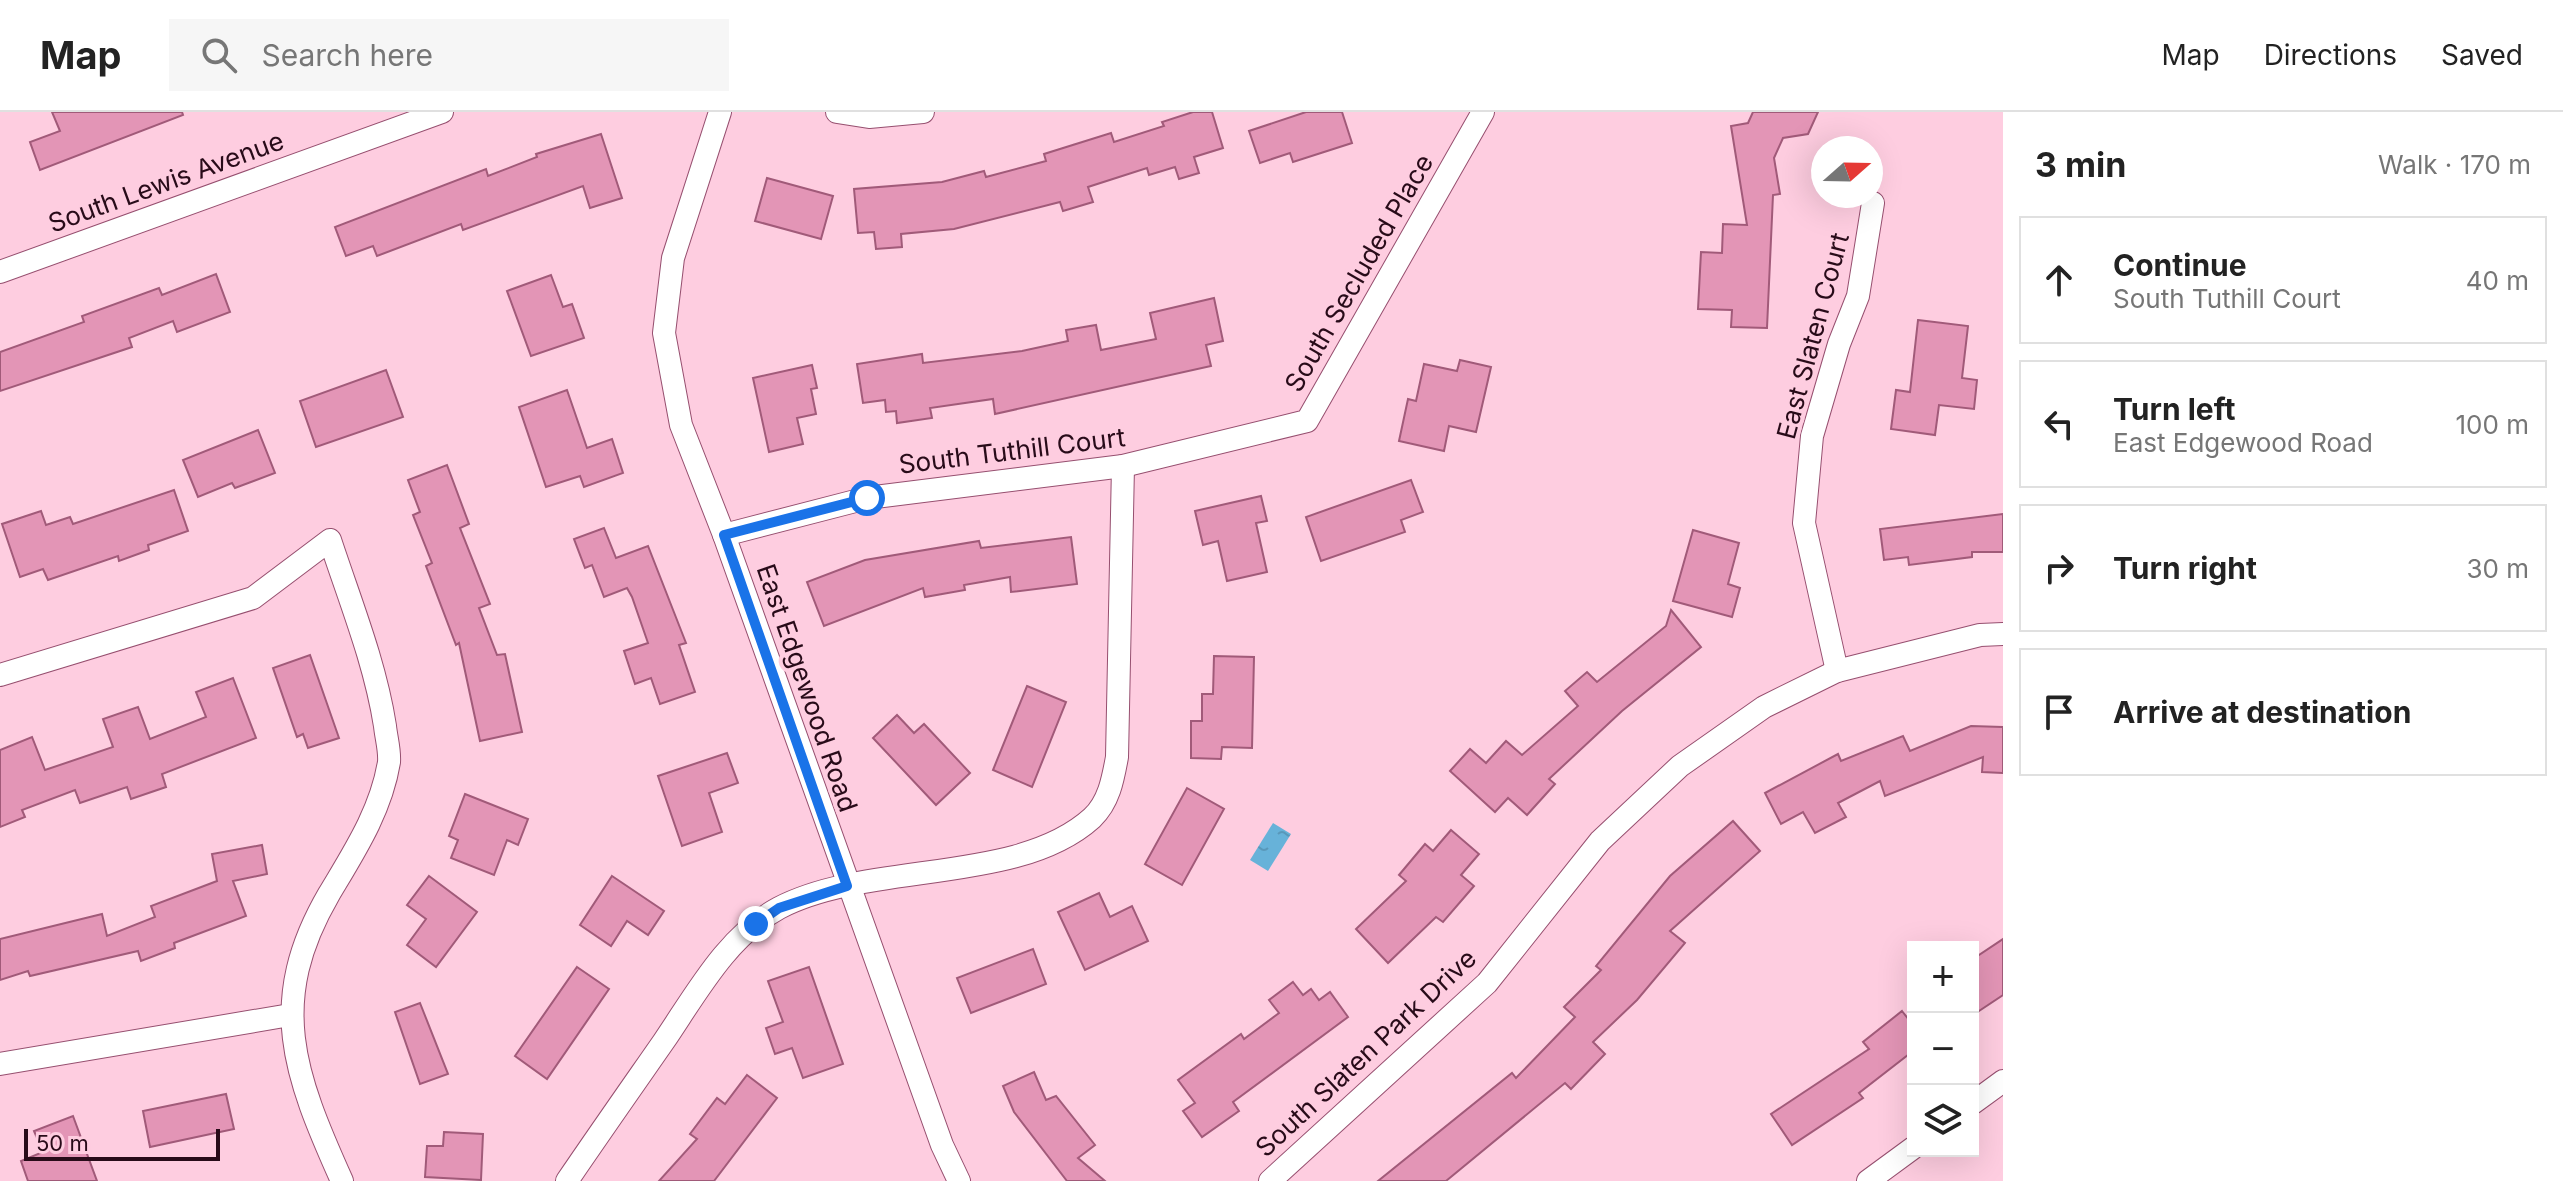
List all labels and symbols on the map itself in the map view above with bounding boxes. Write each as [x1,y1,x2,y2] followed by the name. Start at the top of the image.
[44,125,288,239] street label: South Lewis Avenue
[1811,136,1883,208] north arrow
[1278,149,1439,397] street label: South Secluded Place
[1770,229,1855,442] street label: East Slaten Court
[897,421,1127,480] street label: South Tuthill Court
[849,480,885,516] route start
[751,560,864,816] street label: East Edgewood Road
[738,906,774,942] route end
[1249,942,1482,1163] street label: South Slaten Park Drive
[24,1125,220,1161] scale bar

